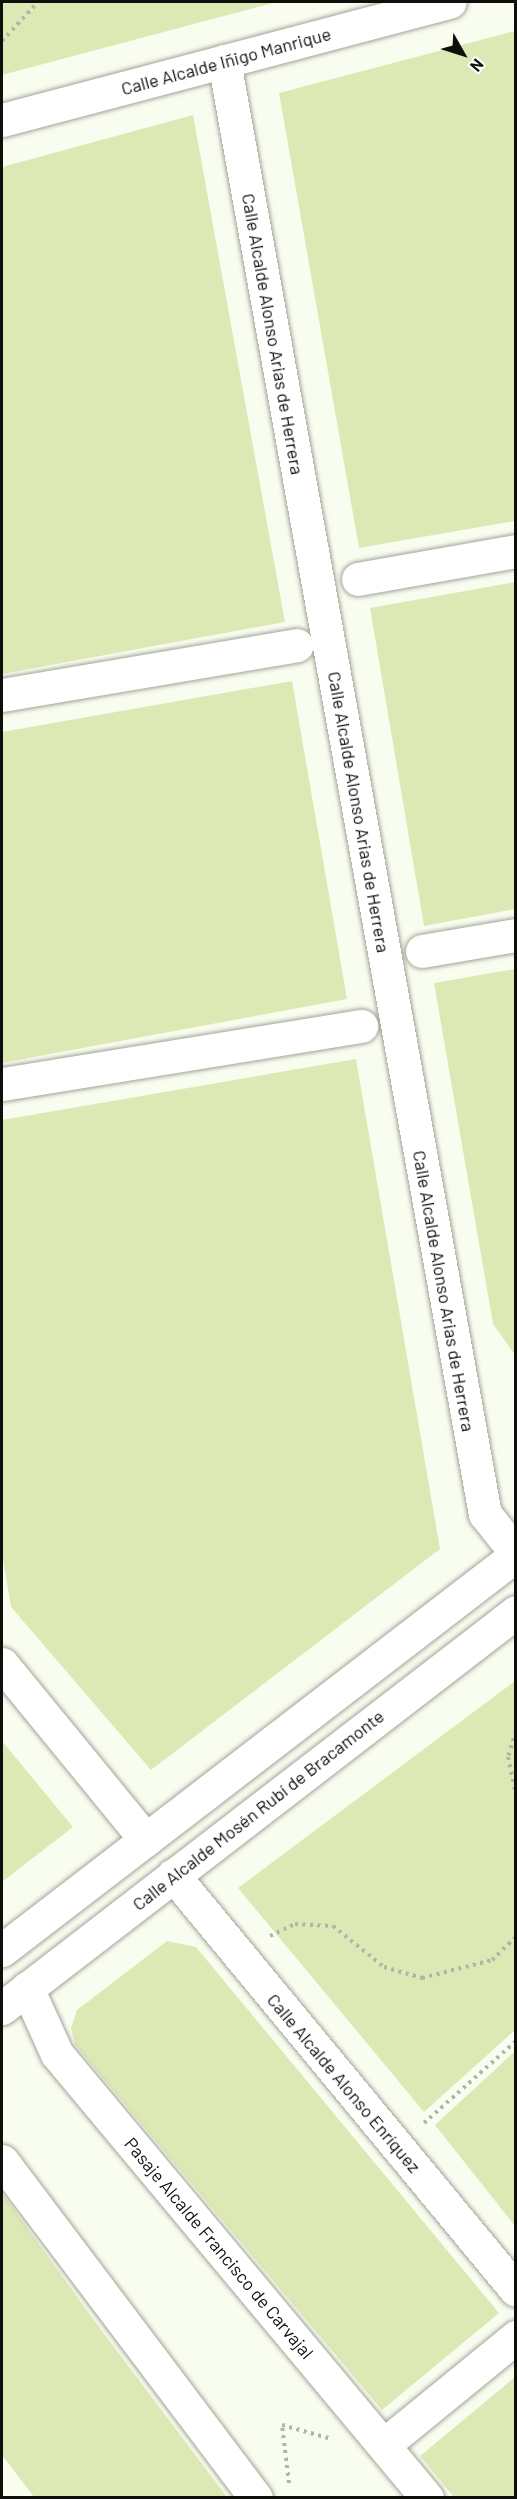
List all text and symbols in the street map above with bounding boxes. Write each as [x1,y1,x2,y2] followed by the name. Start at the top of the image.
[119,23,333,99] street label: Calle Alcalde Iñigo Manrique
[433,24,493,84] north arrow
[467,56,488,76] text: N
[238,192,308,476] street label: Calle Alcalde Alonso Arias de Herrera
[324,670,394,954] street label: Calle Alcalde Alonso Arias de Herrera
[409,1149,479,1433] street label: Calle Alcalde Alonso Arias de Herrera
[128,1705,388,1915] street label: Calle Alcalde Mosén Rubí de Bracamonte
[263,1989,425,2177] street label: Calle Alcalde Alonso Enríquez
[120,2133,318,2363] street label: Pasaje Alcalde Francisco de Carvajal

